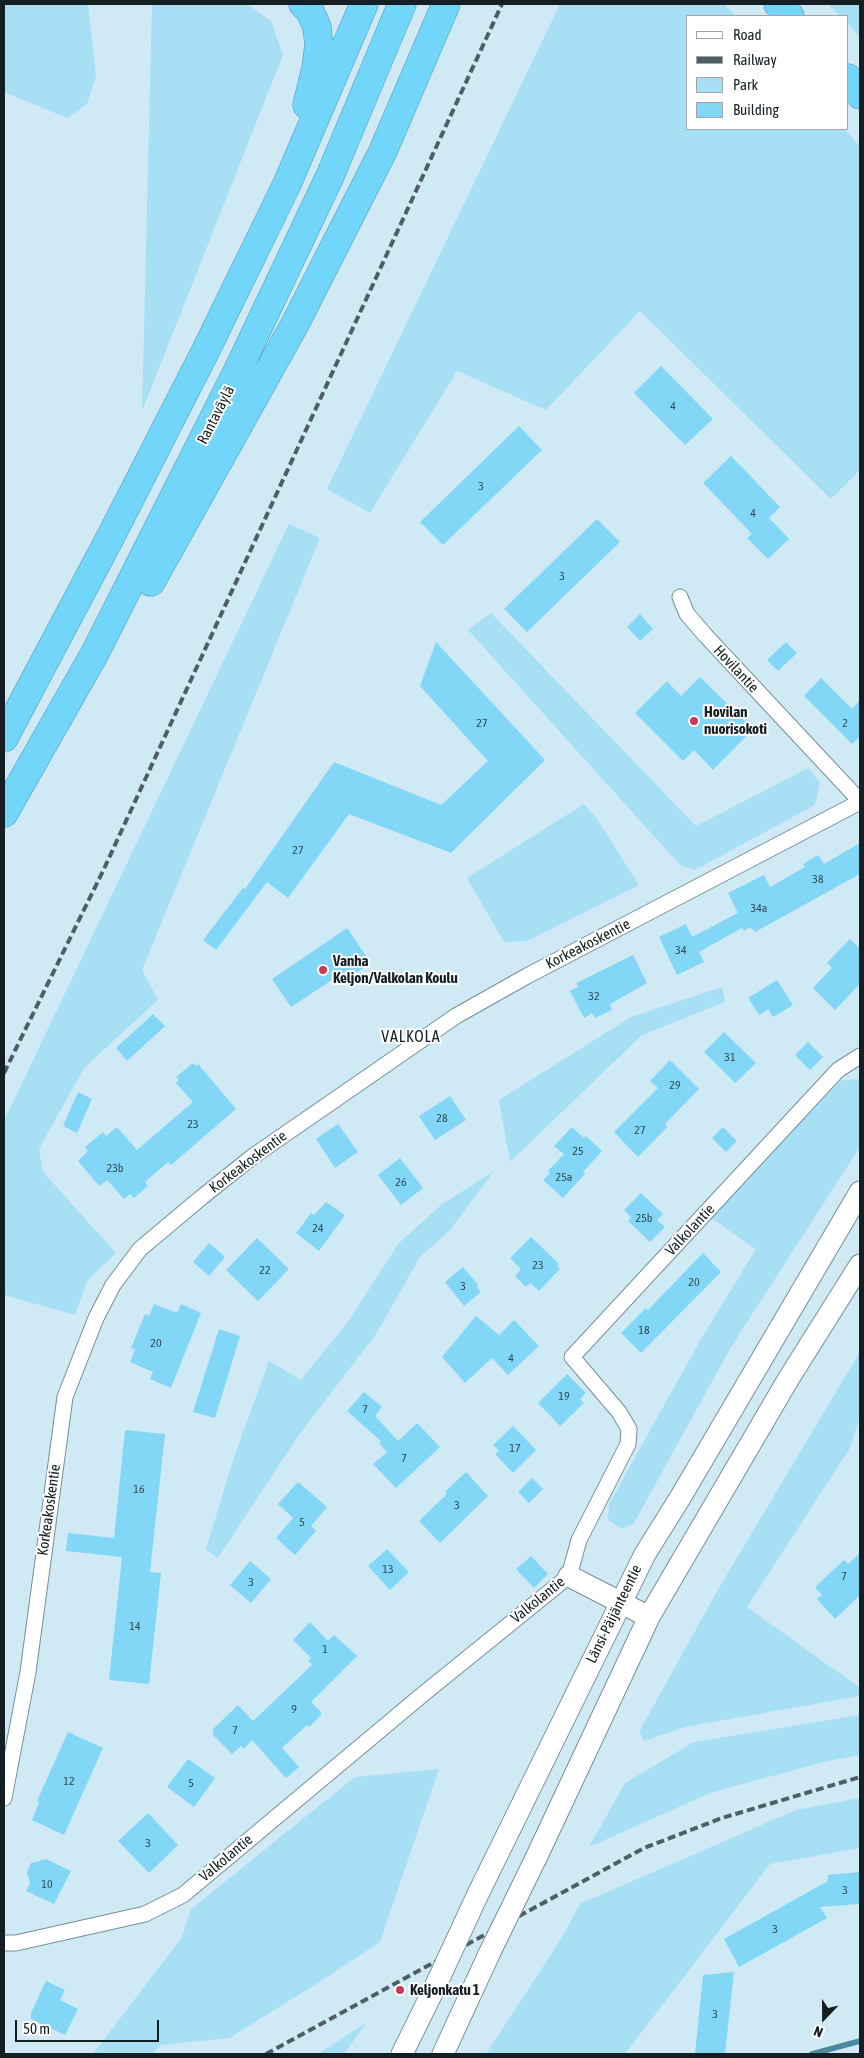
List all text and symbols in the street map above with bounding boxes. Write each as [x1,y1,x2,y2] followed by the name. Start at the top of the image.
[686,15,849,130] legend
[733,26,762,43] text: Road
[733,51,777,68] text: Railway
[733,76,758,93] text: Park
[733,101,779,118] text: Building
[194,383,238,447] street label: Rantaväylä
[670,399,676,413] house number: 4
[478,479,484,493] house number: 3
[750,506,756,520] house number: 4
[559,569,565,583] house number: 3
[710,642,762,696] street label: Hovilantie
[704,703,767,738] place label: Hovilan nuorisokoti
[688,715,700,727] marker: Hovilan nuorisokoti
[476,716,488,730] house number: 27
[842,716,848,730] house number: 2
[292,843,304,857] house number: 27
[812,872,824,886] house number: 38
[751,901,767,915] house number: 34a
[543,915,633,973] street label: Korkeakoskentie
[675,943,687,957] house number: 34
[333,952,458,987] place label: Vanha Keljon/Valkolan Koulu
[317,964,329,976] marker: Vanha Keljon/Valkolan Koulu
[588,989,600,1003] house number: 32
[380,1027,442,1047] district label: VALKOLA
[724,1050,736,1064] house number: 31
[669,1078,681,1092] house number: 29
[436,1111,448,1125] house number: 28
[187,1117,199,1131] house number: 23
[634,1123,646,1137] house number: 27
[206,1127,290,1197] street label: Korkeakoskentie
[572,1144,584,1158] house number: 25
[107,1161,123,1175] house number: 23b
[556,1170,572,1184] house number: 25a
[395,1175,407,1189] house number: 26
[662,1200,718,1260] street label: Valkolantie
[636,1211,652,1225] house number: 25b
[312,1221,324,1235] house number: 24
[532,1258,544,1272] house number: 23
[259,1263,271,1277] house number: 22
[688,1275,700,1289] house number: 20
[460,1279,466,1293] house number: 3
[638,1323,650,1337] house number: 18
[150,1336,162,1350] house number: 20
[508,1351,514,1365] house number: 4
[558,1389,570,1403] house number: 19
[362,1402,368,1416] house number: 7
[509,1441,521,1455] house number: 17
[401,1451,407,1465] house number: 7
[34,1463,64,1557] street label: Korkeakoskentie
[133,1482,145,1496] house number: 16
[454,1498,460,1512] house number: 3
[299,1515,305,1529] house number: 5
[382,1562,394,1576] house number: 13
[582,1562,646,1666] street label: Länsi-Päijänteentie
[841,1569,847,1583] house number: 7
[507,1573,569,1627] street label: Valkolantie
[248,1575,254,1589] house number: 3
[129,1619,141,1633] house number: 14
[322,1642,328,1656] house number: 1
[291,1702,297,1716] house number: 9
[232,1723,238,1737] house number: 7
[63,1774,75,1788] house number: 12
[188,1776,194,1790] house number: 5
[196,1831,256,1885] street label: Valkolantie
[145,1836,151,1850] house number: 3
[41,1877,53,1891] house number: 10
[842,1883,848,1897] house number: 3
[772,1922,778,1936] house number: 3
[410,1981,480,1999] place label: Keljonkatu 1
[394,1984,406,1996] marker: Keljonkatu 1
[799,1993,849,2043] north arrow
[712,2007,718,2021] house number: 3
[18,2010,161,2042] scale bar
[23,2020,50,2037] text: 50 m
[812,2023,825,2041] text: N

